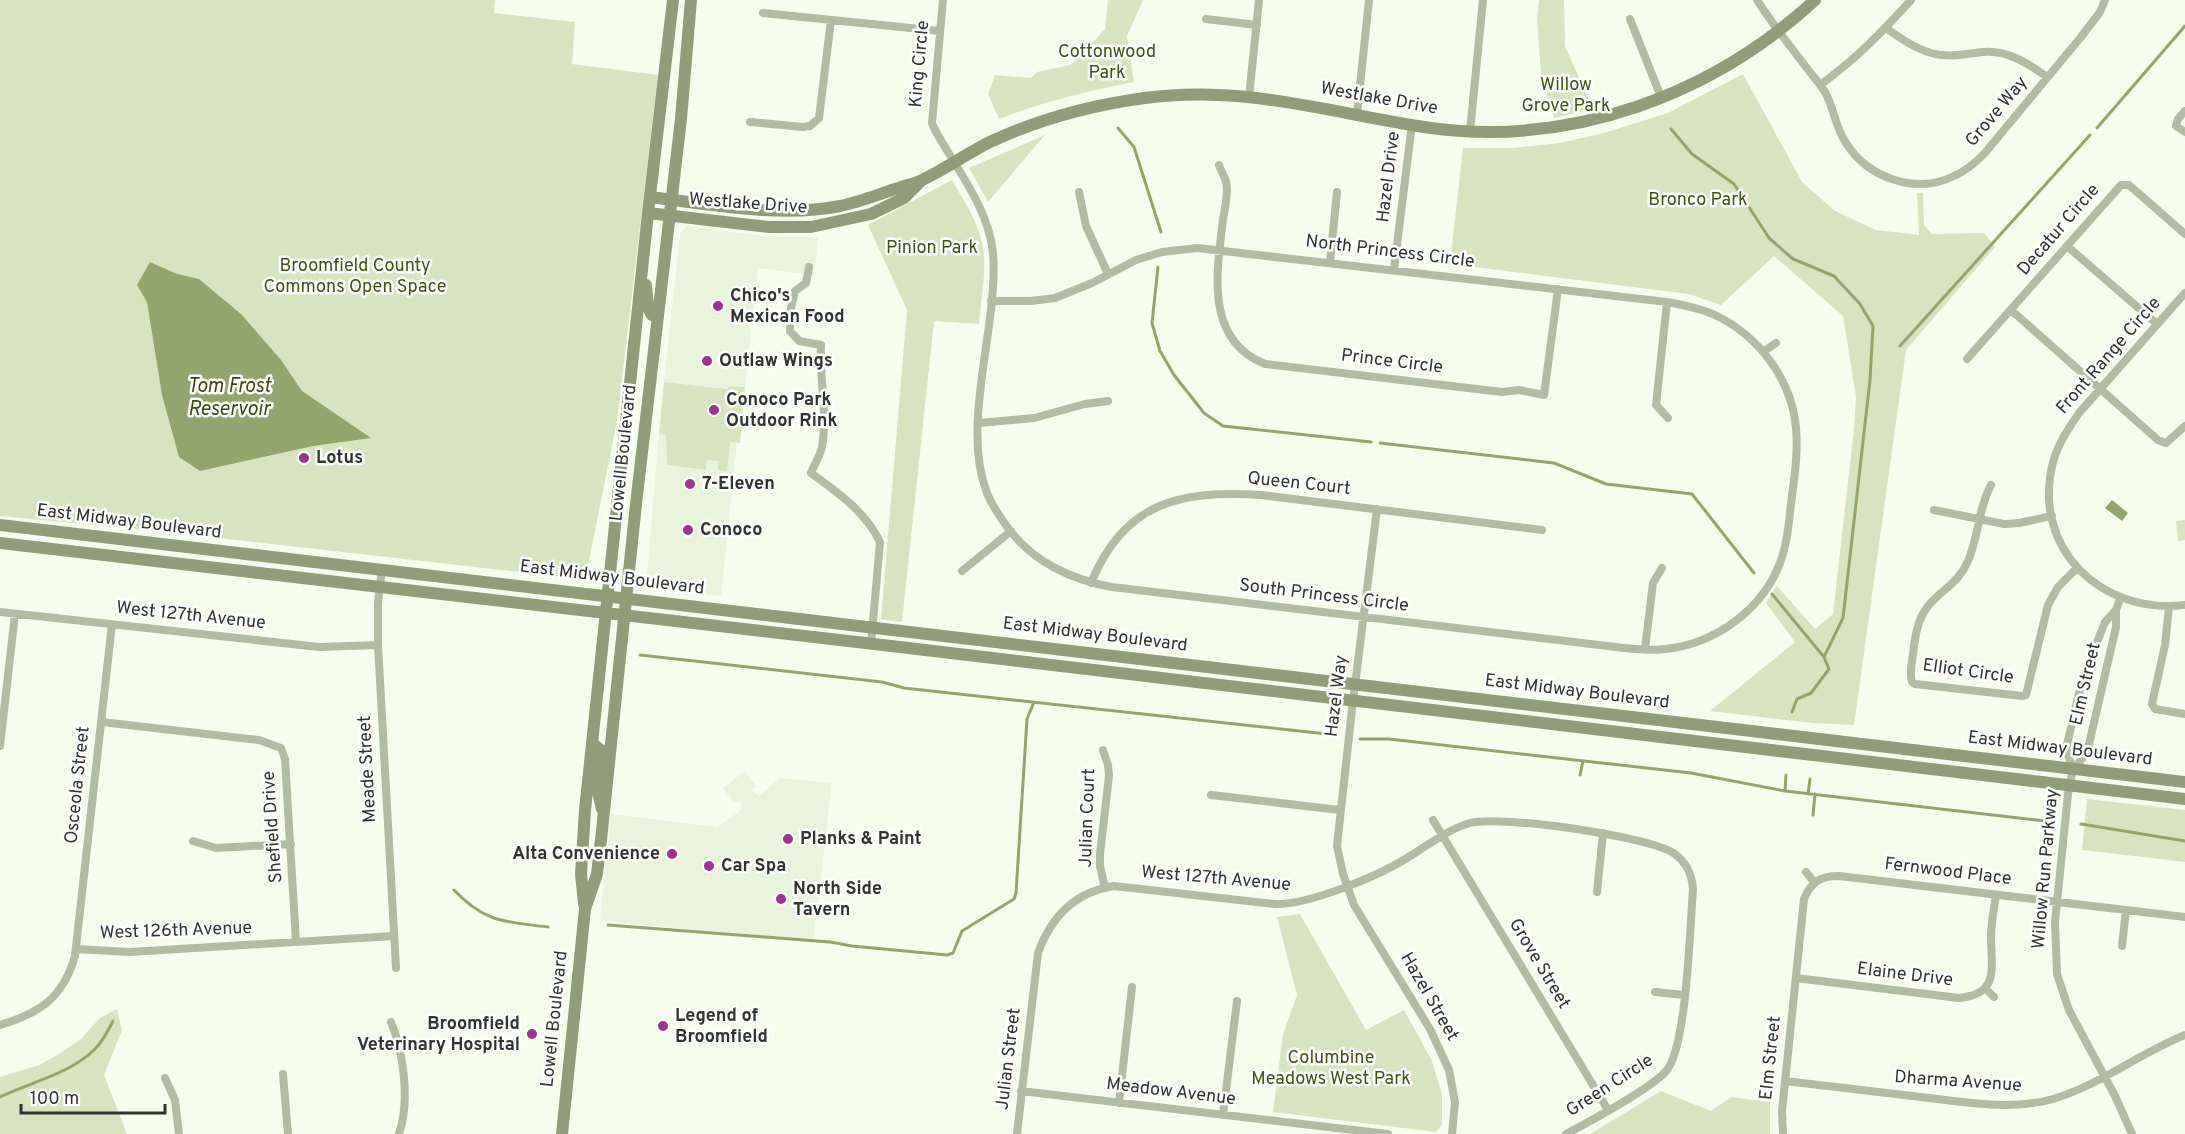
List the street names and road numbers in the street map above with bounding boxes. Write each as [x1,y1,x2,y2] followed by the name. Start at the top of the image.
[905,19,935,109] street label: King Circle
[1961,72,2033,152] street label: Grove Way
[1319,77,1439,121] street label: Westlake Drive
[1372,130,1406,224] street label: Hazel Drive
[2013,179,2105,281] street label: Decatur Circle
[688,188,808,220] street label: Westlake Drive
[1304,230,1476,274] street label: North Princess Circle
[2052,293,2166,419] street label: Front Range Circle
[1340,344,1444,380] street label: Prince Circle
[605,383,643,523] street label: Lowell Boulevard
[1246,467,1352,501] street label: Queen Court
[35,499,223,545] street label: East Midway Boulevard
[518,555,706,601] street label: East Midway Boulevard
[1238,574,1410,618] street label: South Princess Circle
[115,597,267,635] street label: West 127th Avenue
[1001,612,1189,658] street label: East Midway Boulevard
[2065,640,2107,728] street label: Elm Street
[1321,654,1353,738] street label: Hazel Way
[1921,654,2015,690] street label: Elliot Circle
[1483,669,1671,715] street label: East Midway Boulevard
[354,715,382,823] street label: Meade Street
[60,725,96,845] street label: Osceola Street
[1966,726,2154,772] street label: East Midway Boulevard
[1075,768,1101,868] street label: Julian Court
[258,770,288,884] street label: Shefield Drive
[2028,788,2064,950] street label: Willow Run Parkway
[1883,853,2013,891] street label: Fernwood Place
[1140,861,1292,897] street label: West 127th Avenue
[1503,915,1575,1013] street label: Grove Street
[99,917,253,945] street label: West 126th Avenue
[536,949,574,1089] street label: Lowell Boulevard
[1394,949,1464,1045] street label: Hazel Street
[1856,958,1954,992] street label: Elaine Drive
[991,1007,1027,1111] street label: Julian Street
[1755,1015,1787,1101] street label: Elm Street
[1562,1049,1658,1123] street label: Green Circle
[1894,1066,2022,1098] street label: Dharma Avenue
[1105,1073,1237,1111] street label: Meadow Avenue

